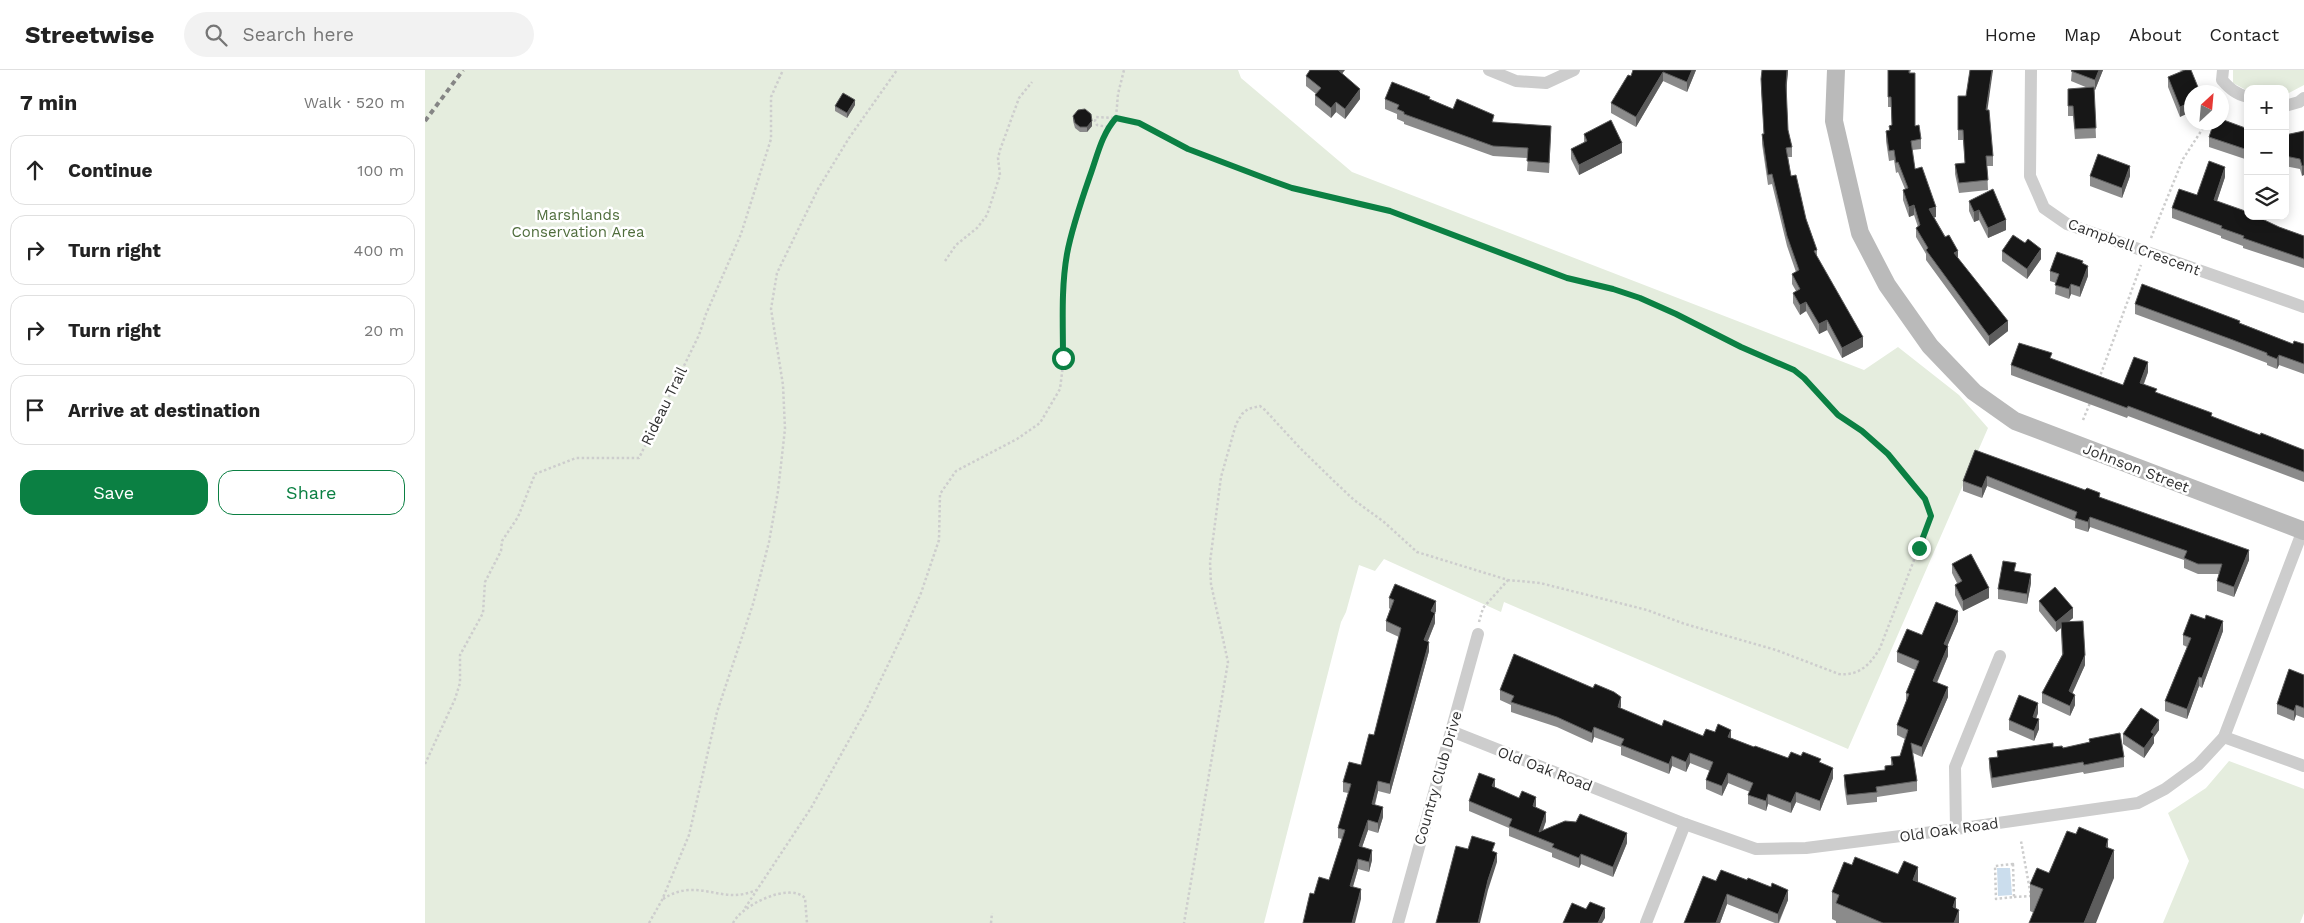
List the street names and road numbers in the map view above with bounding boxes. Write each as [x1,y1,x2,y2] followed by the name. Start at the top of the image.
[2065,215,2203,280] street label: Campbell Crescent
[637,363,691,448] street label: Rideau Trail
[2080,439,2192,497] street label: Johnson Street
[1410,709,1466,847] street label: Country Club Drive
[1495,743,1595,795] street label: Old Oak Road
[1898,814,2000,846] street label: Old Oak Road

